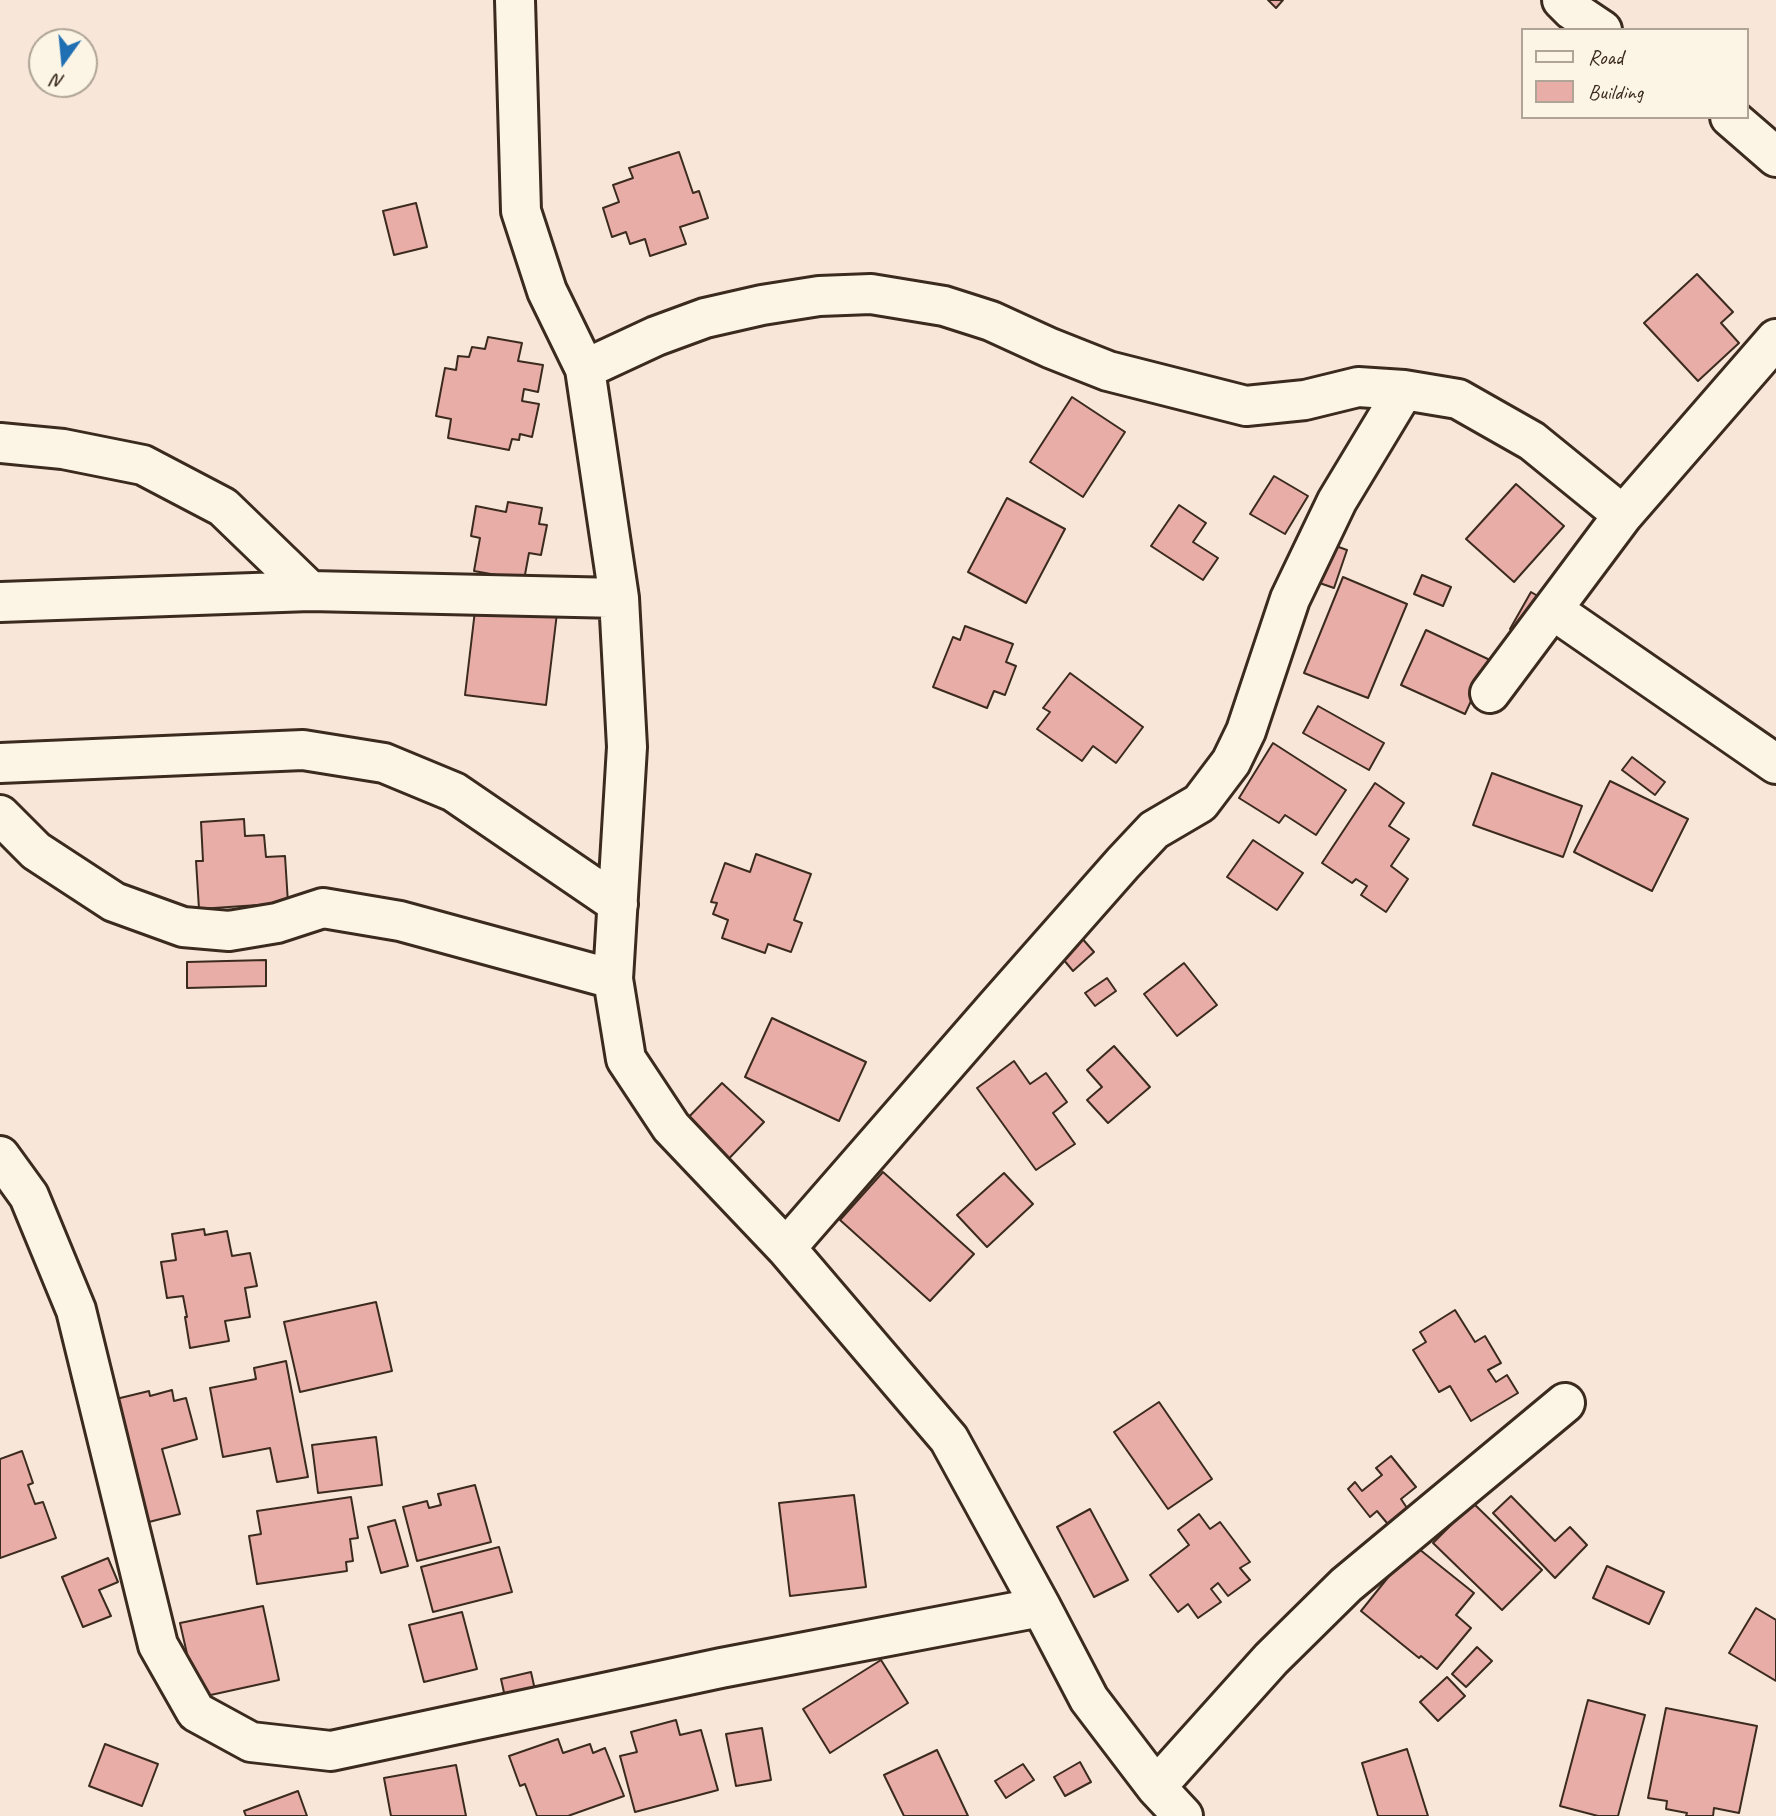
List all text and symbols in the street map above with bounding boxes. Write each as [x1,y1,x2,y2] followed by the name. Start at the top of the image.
[28,28,98,98] north arrow
[1520,28,1748,119] legend
[1588,44,1623,70] text: Road
[49,68,67,94] text: N
[1588,79,1643,105] text: Building

